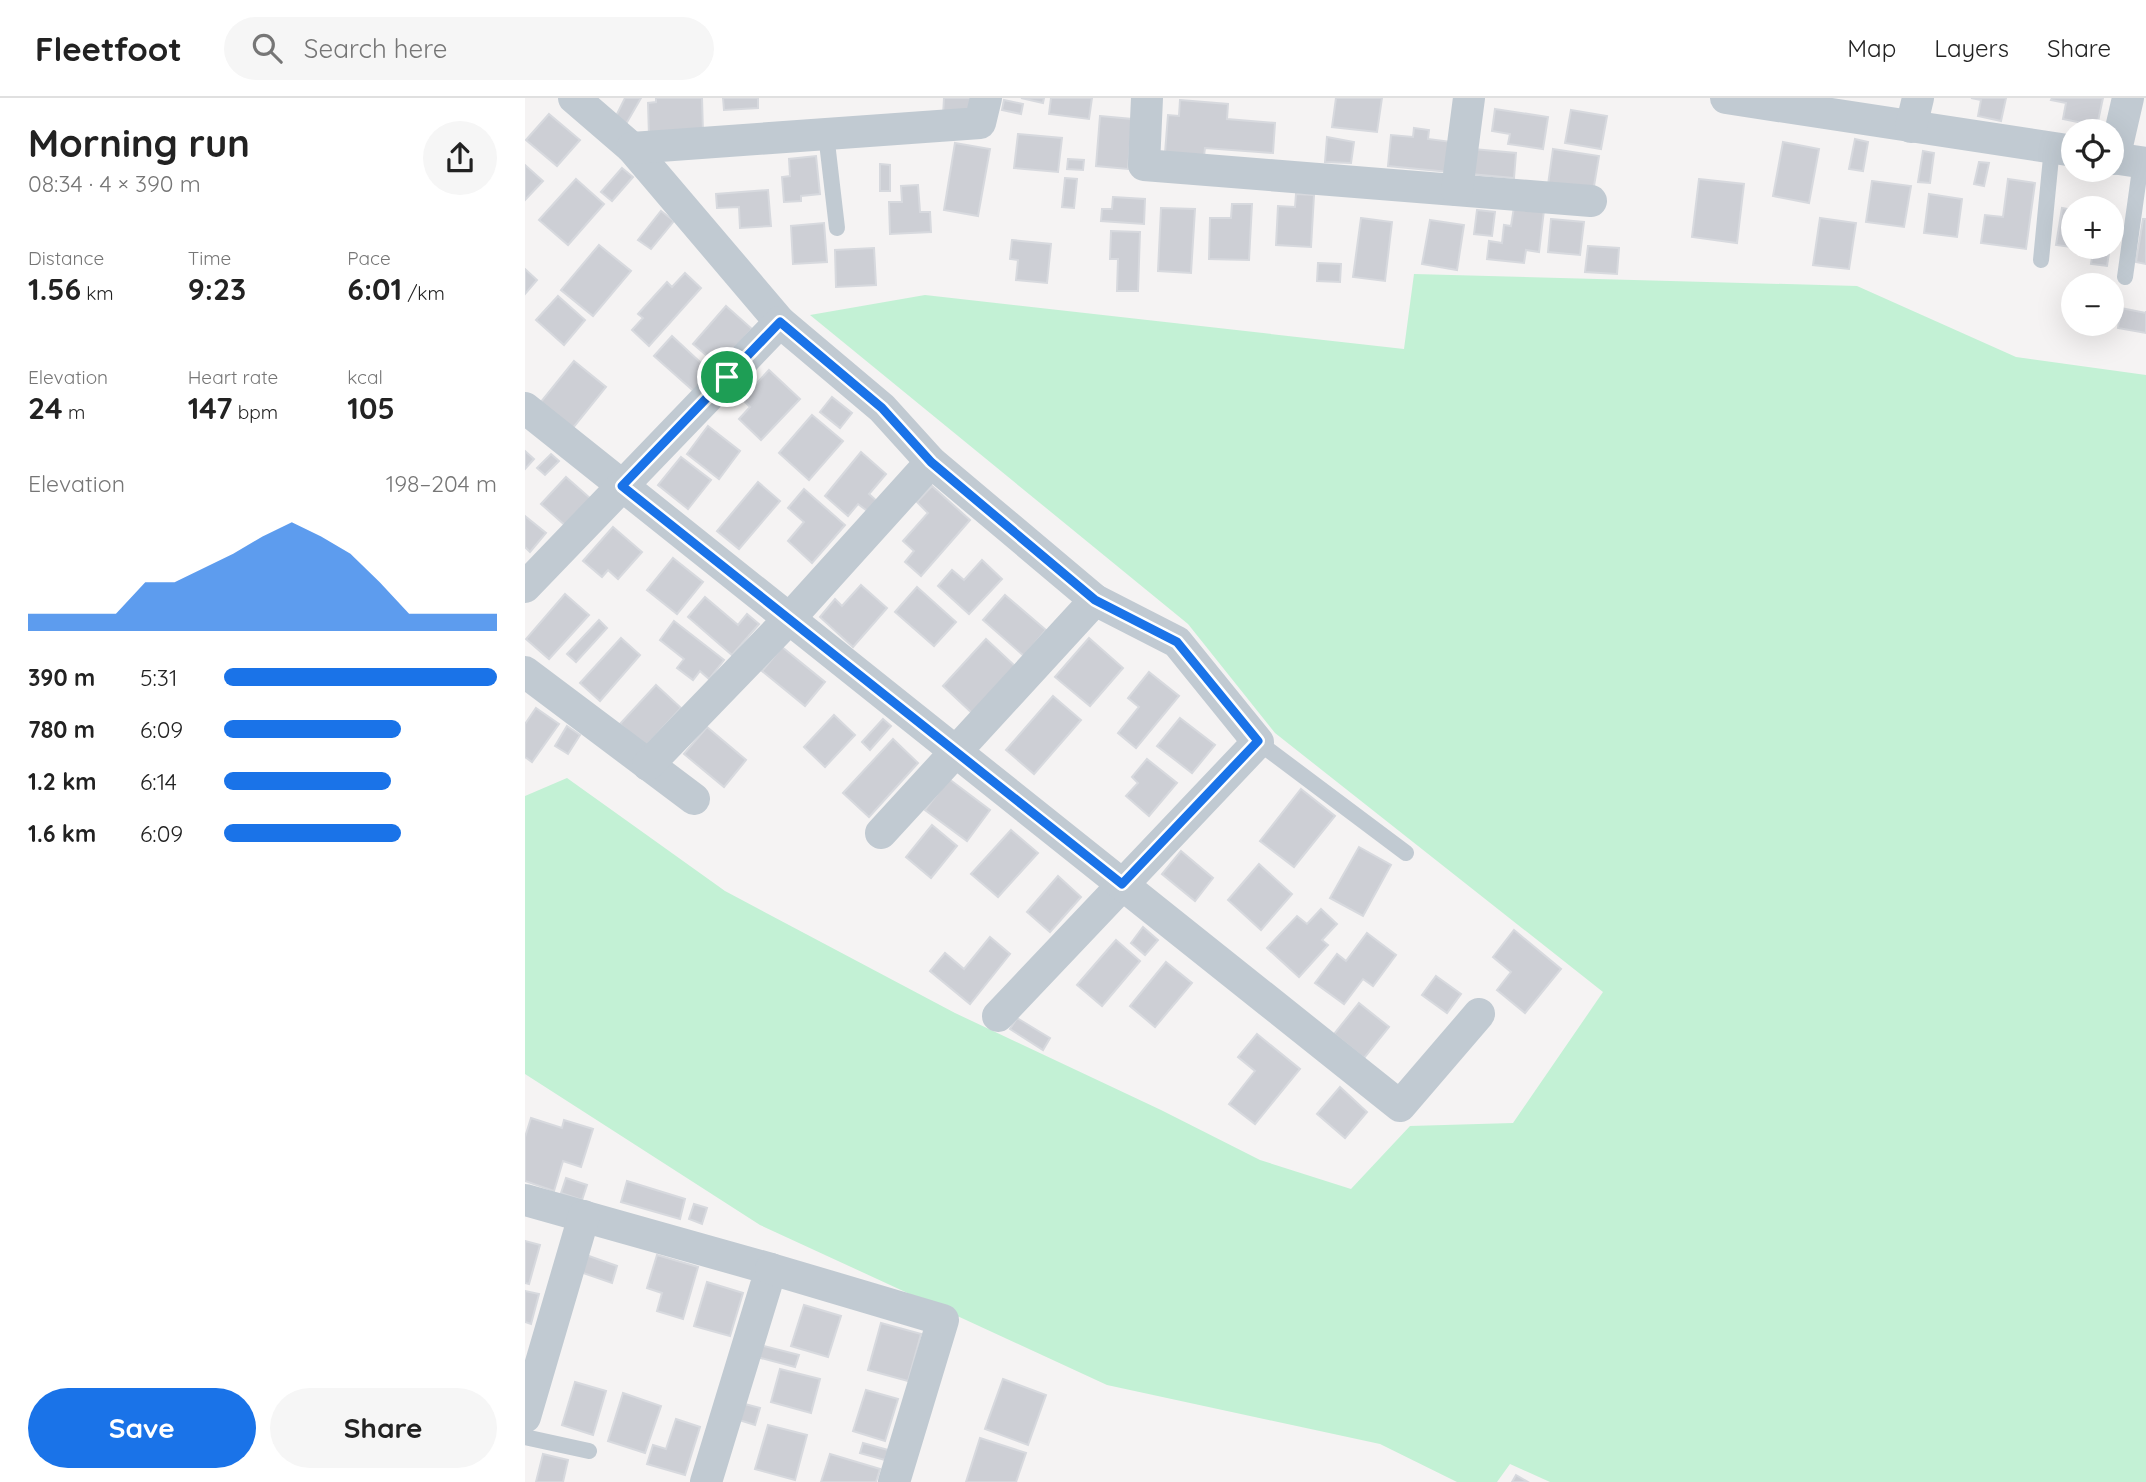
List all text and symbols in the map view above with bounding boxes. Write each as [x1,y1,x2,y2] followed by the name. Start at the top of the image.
[224,17,714,80] search box
[35,28,182,69] text: Fleetfoot
[248,29,286,67] icon: search
[304,32,447,65] text: Search here
[1847,33,1896,63] text: Map
[1934,33,2009,63] text: Layers
[2047,33,2111,63] text: Share
[28,119,250,167] text: Morning run
[2061,119,2124,336] map controls
[2061,119,2124,182] button: locate
[423,121,497,195] button: share
[28,169,201,198] text: 08:34 · 4 × 390 m
[2061,196,2124,259] button: +
[28,246,104,270] text: Distance
[188,246,231,270] text: Time
[347,246,391,270] text: Pace
[28,270,81,308] text: 1.56
[188,270,246,308] text: 9:23
[347,270,402,308] text: 6:01
[2061,273,2124,336] button: −
[81,281,114,305] text: km
[402,281,445,305] text: /km
[697,347,757,407] pin
[708,358,746,396] icon: arrive
[28,365,108,389] text: Elevation
[188,365,278,389] text: Heart rate
[347,365,383,389] text: kcal
[28,389,63,427] text: 24
[188,389,233,427] text: 147
[347,389,395,427] text: 105
[63,400,85,424] text: m
[233,400,278,424] text: bpm
[28,469,125,498] text: Elevation
[386,469,497,498] text: 198–204 m
[28,663,95,692] text: 390 m
[140,663,177,692] text: 5:31
[28,715,95,744] text: 780 m
[140,715,183,744] text: 6:09
[28,767,97,796] text: 1.2 km
[140,767,177,796] text: 6:14
[28,819,96,848] text: 1.6 km
[140,819,183,848] text: 6:09
[28,1388,256,1468] button: Save
[270,1388,497,1468] button: Share

